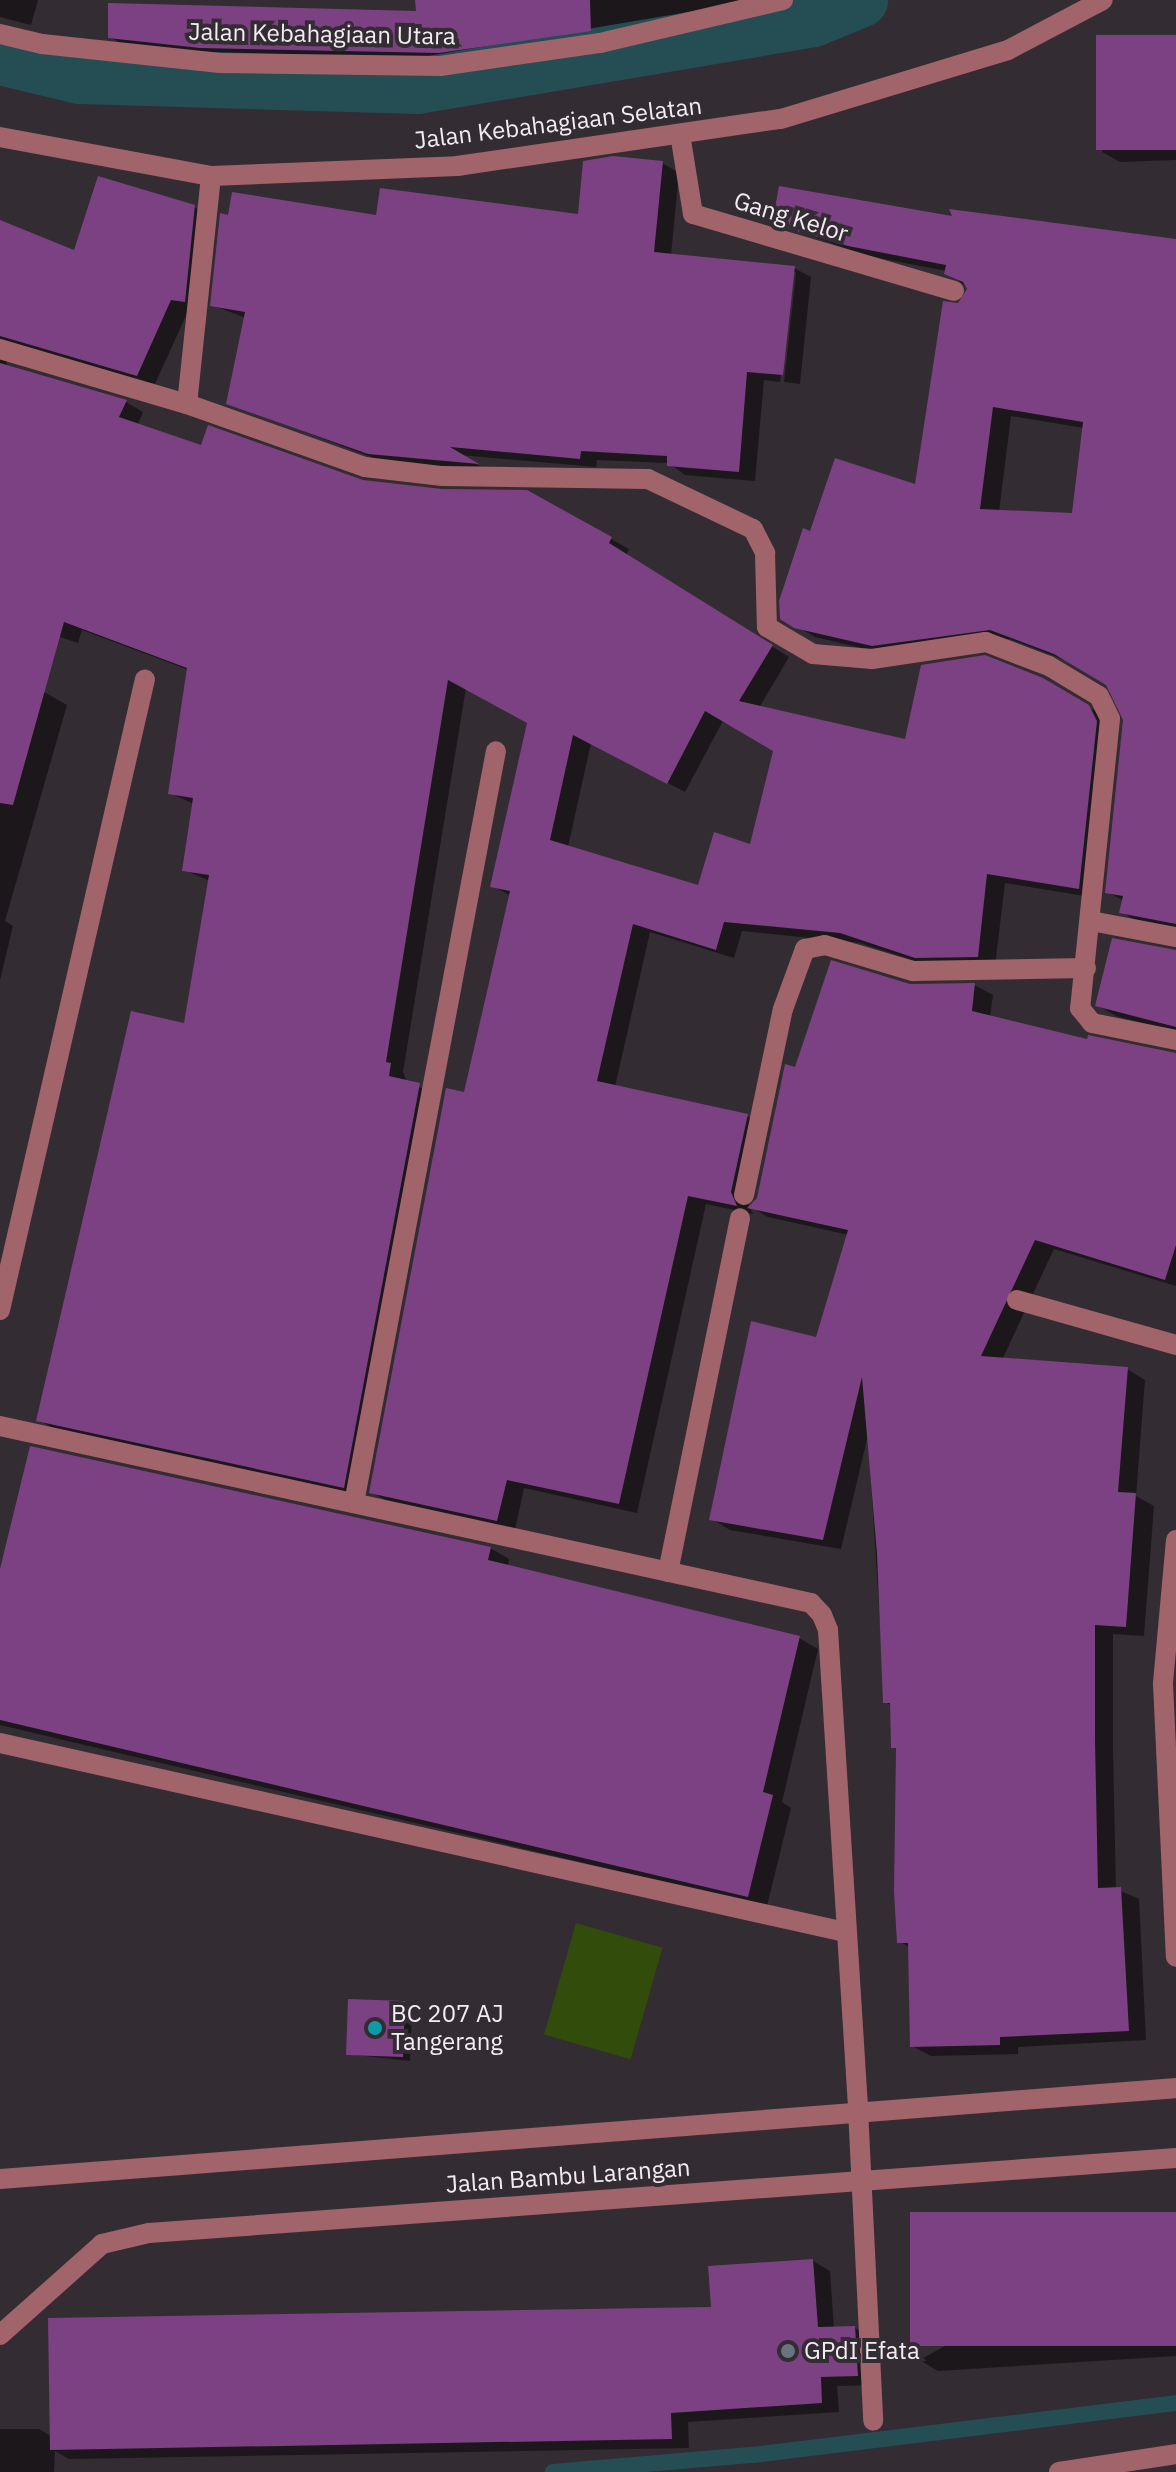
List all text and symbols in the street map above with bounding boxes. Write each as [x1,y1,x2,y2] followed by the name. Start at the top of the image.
[188,17,456,51] street label: Jalan Kebahagiaan Utara
[413,91,703,155] street label: Jalan Kebahagiaan Selatan
[730,186,852,248] street label: Gang Kelor
[391,2000,504,2056] place label: BC 207 AJ Tangerang
[366,2019,384,2037] marker: BC 207 AJ Tangerang
[445,2153,691,2199] street label: Jalan Bambu Larangan
[804,2337,920,2365] place label: GPdI Efata
[779,2342,797,2360] marker: GPdI Efata

